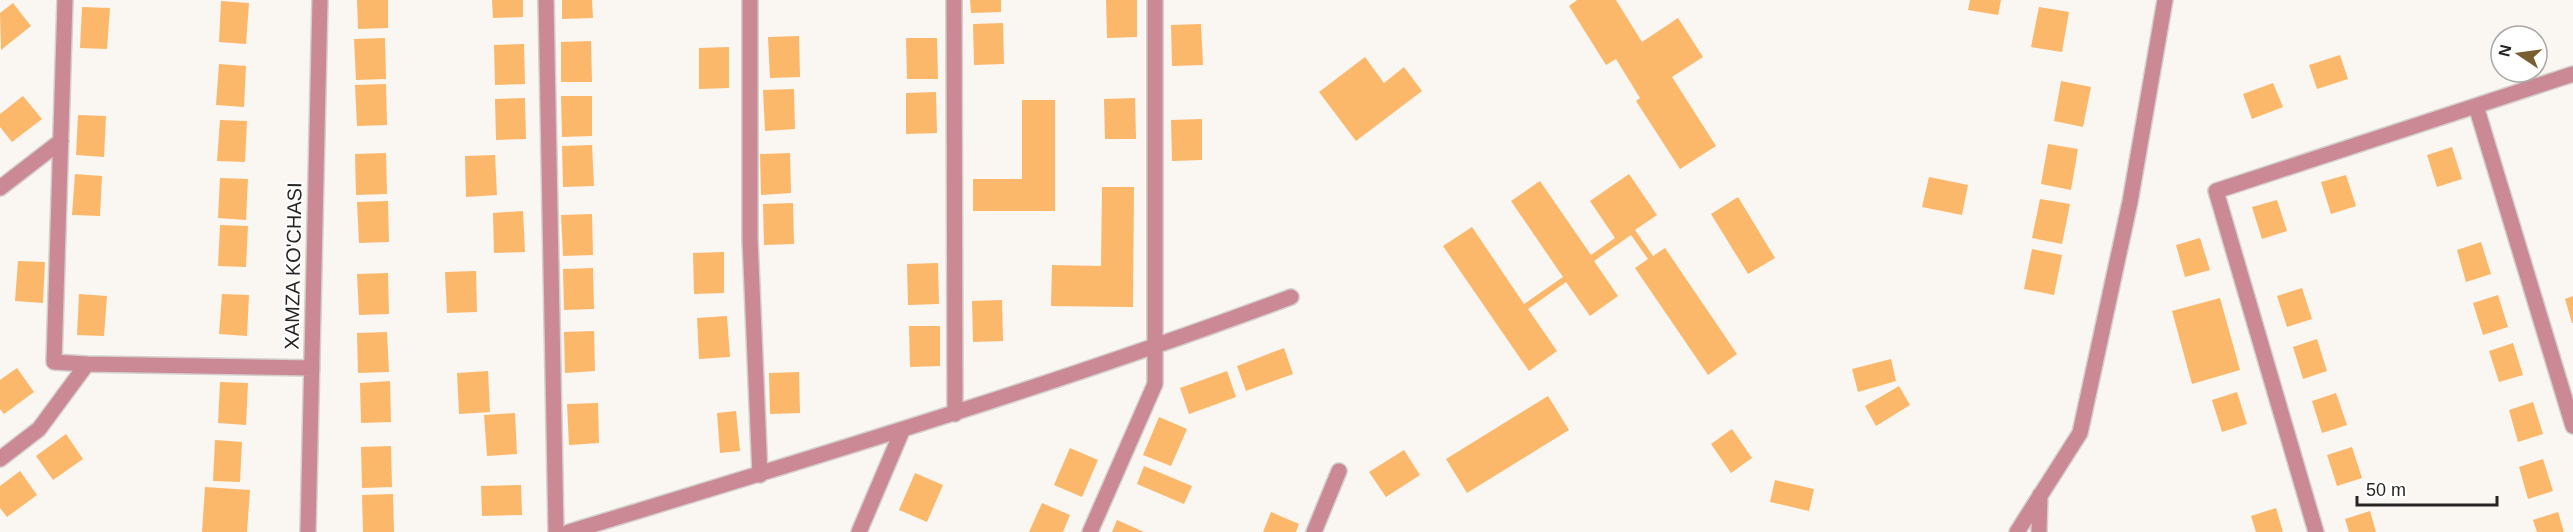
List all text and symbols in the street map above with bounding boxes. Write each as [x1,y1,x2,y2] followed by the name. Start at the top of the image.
[2489,24,2549,84] north arrow
[2495,43,2514,58] text: N
[281,182,305,350] street label: XAMZA KO'CHASI
[2357,469,2496,507] scale bar
[2366,480,2406,500] text: 50 m

